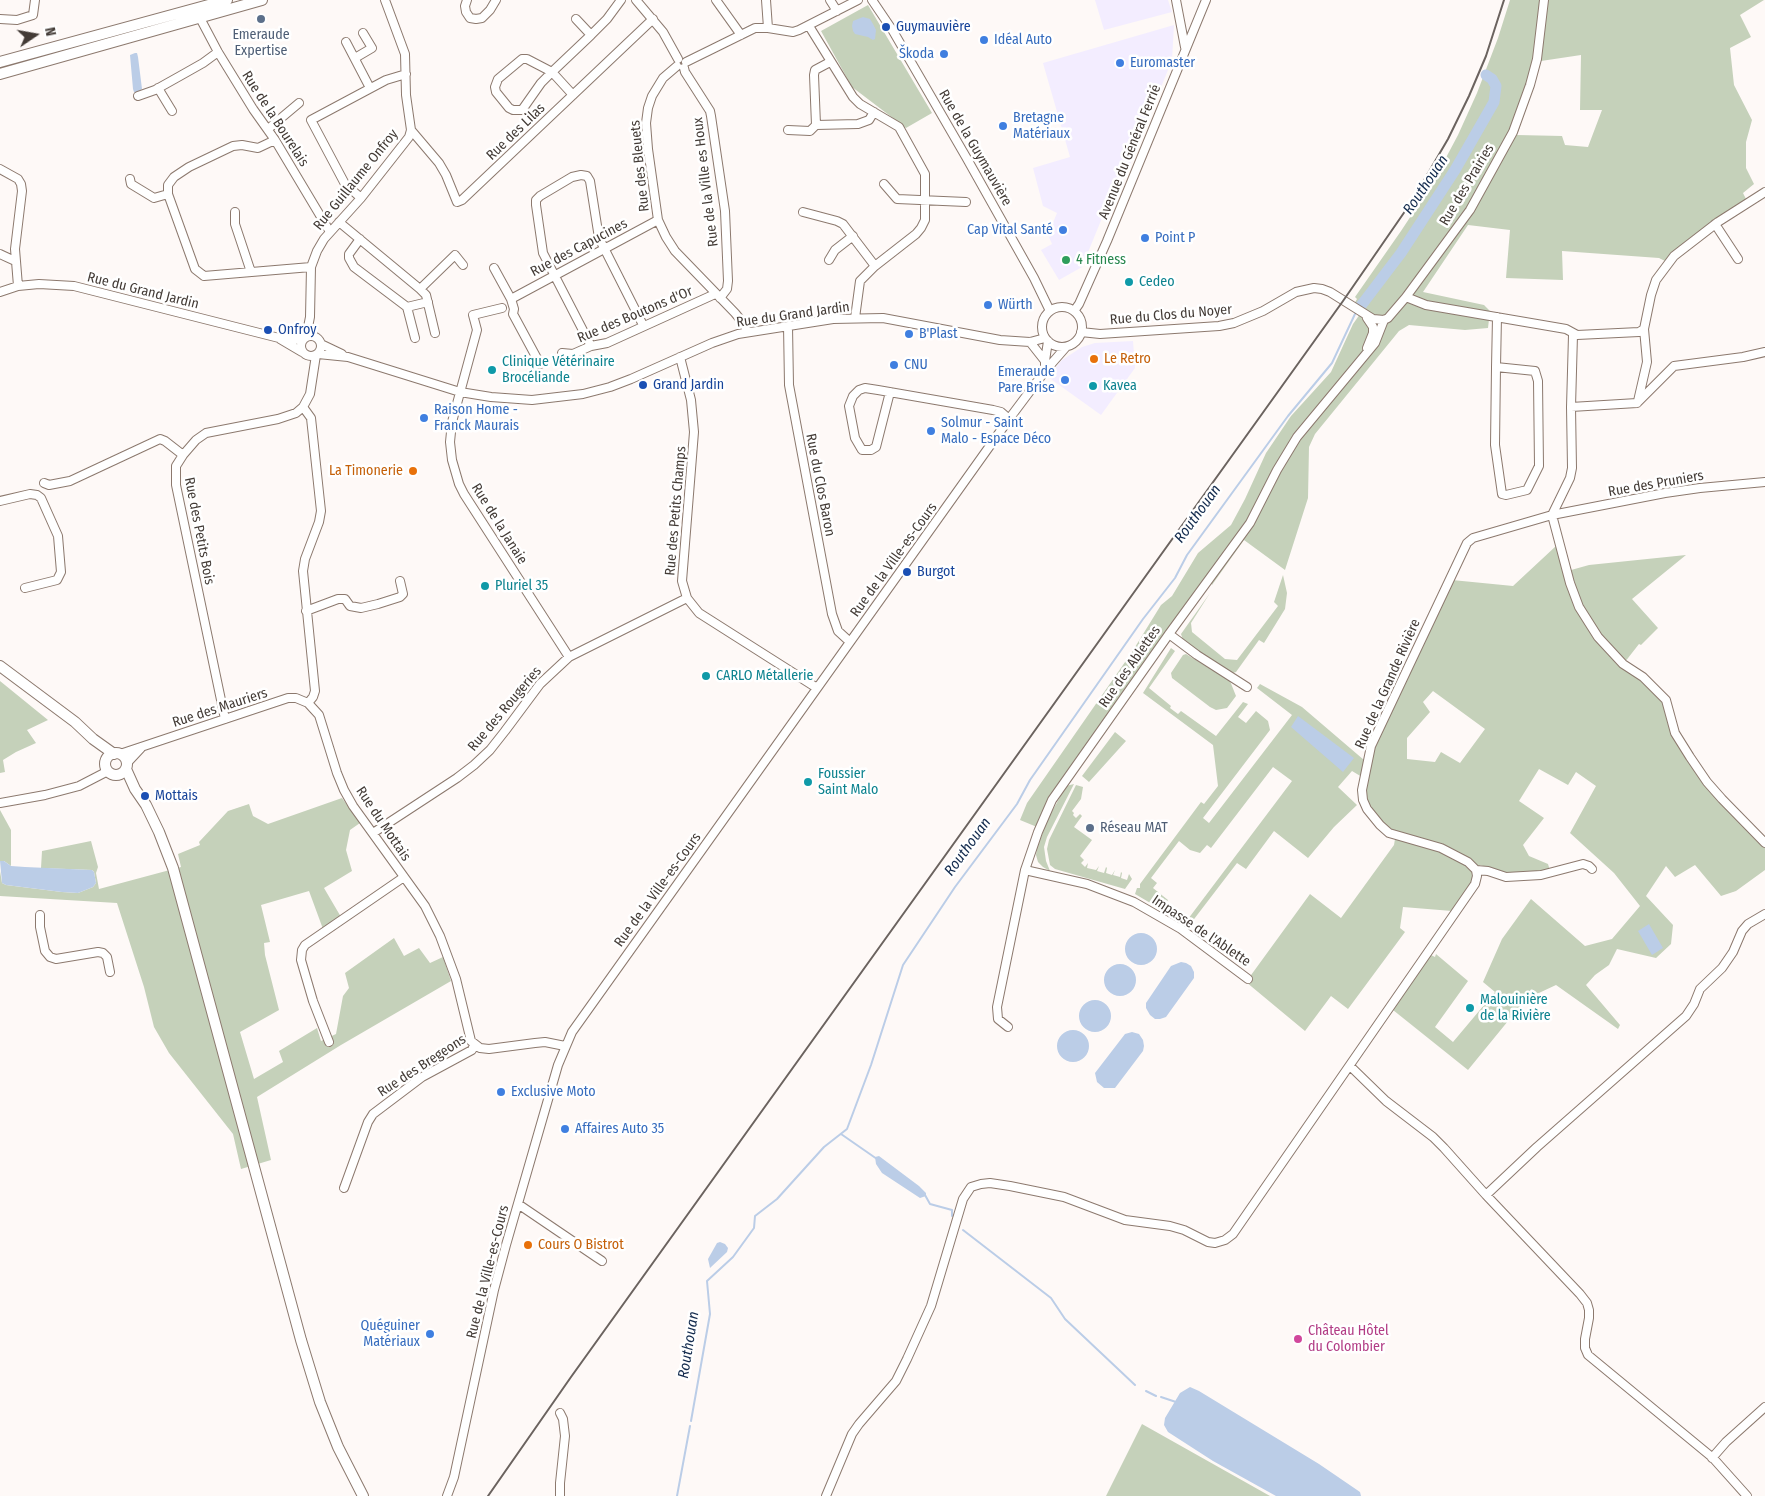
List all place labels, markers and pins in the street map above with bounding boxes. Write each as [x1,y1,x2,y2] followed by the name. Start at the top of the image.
[255,13,267,25] marker: Emeraude Expertise
[896,19,971,35] place label: Guymauvière
[880,21,892,33] marker: Guymauvière
[232,27,290,59] place label: Emeraude Expertise
[994,32,1052,48] place label: Idéal Auto
[978,34,990,46] marker: Idéal Auto
[899,46,934,62] place label: Škoda
[938,48,950,60] marker: Škoda
[1130,55,1195,71] place label: Euromaster
[1114,57,1126,69] marker: Euromaster
[1013,110,1070,142] place label: Bretagne Matériaux
[997,120,1009,132] marker: Bretagne Matériaux
[967,222,1053,238] place label: Cap Vital Santé
[1057,224,1069,236] marker: Cap Vital Santé
[1155,230,1195,246] place label: Point P
[1139,232,1151,244] marker: Point P
[1076,252,1126,268] place label: 4 Fitness
[1060,254,1072,266] marker: 4 Fitness
[1139,274,1175,290] place label: Cedeo
[1123,276,1135,288] marker: Cedeo
[998,297,1033,313] place label: Würth
[982,299,994,311] marker: Würth
[278,322,316,338] place label: Onfroy
[262,324,274,336] marker: Onfroy
[919,326,957,342] place label: B'Plast
[903,328,915,340] marker: B'Plast
[1104,351,1151,367] place label: Le Retro
[1088,353,1100,365] marker: Le Retro
[502,354,615,387] place label: Clinique Vétérinaire Brocéliande
[904,357,928,373] place label: CNU
[888,359,900,371] marker: CNU
[486,364,498,376] marker: Clinique Vétérinaire Brocéliande
[998,364,1055,397] place label: Emeraude Pare Brise
[1059,374,1071,386] marker: Emeraude Pare Brise
[653,377,724,393] place label: Grand Jardin
[1103,378,1137,394] place label: Kavea
[637,379,649,391] marker: Grand Jardin
[1087,380,1099,392] marker: Kavea
[434,402,519,434] place label: Raison Home - Franck Maurais
[418,412,430,424] marker: Raison Home - Franck Maurais
[941,415,1051,448] place label: Solmur - Saint Malo - Espace Déco
[925,425,937,437] marker: Solmur - Saint Malo - Espace Déco
[329,463,403,479] place label: La Timonerie
[407,465,419,477] marker: La Timonerie
[917,564,955,580] place label: Burgot
[901,566,913,578] marker: Burgot
[495,578,548,594] place label: Pluriel 35
[479,580,491,592] marker: Pluriel 35
[716,668,813,684] place label: CARLO Métallerie
[700,670,712,682] marker: CARLO Métallerie
[818,766,878,799] place label: Foussier Saint Malo
[802,776,814,788] marker: Foussier Saint Malo
[155,788,198,804] place label: Mottais
[139,790,151,802] marker: Mottais
[1100,820,1168,836] place label: Réseau MAT
[1084,822,1096,834] marker: Réseau MAT
[1480,992,1551,1024] place label: Malouinière de la Rivière
[1464,1002,1476,1014] marker: Malouinière de la Rivière
[511,1084,596,1100] place label: Exclusive Moto
[495,1086,507,1098] marker: Exclusive Moto
[575,1121,664,1137] place label: Affaires Auto 35
[559,1123,571,1135] marker: Affaires Auto 35
[538,1237,624,1253] place label: Cours O Bistrot
[522,1239,534,1251] marker: Cours O Bistrot
[361,1318,420,1350] place label: Quéguiner Matériaux
[1308,1323,1389,1355] place label: Château Hôtel du Colombier
[424,1328,436,1340] marker: Quéguiner Matériaux
[1292,1333,1304,1345] marker: Château Hôtel du Colombier

